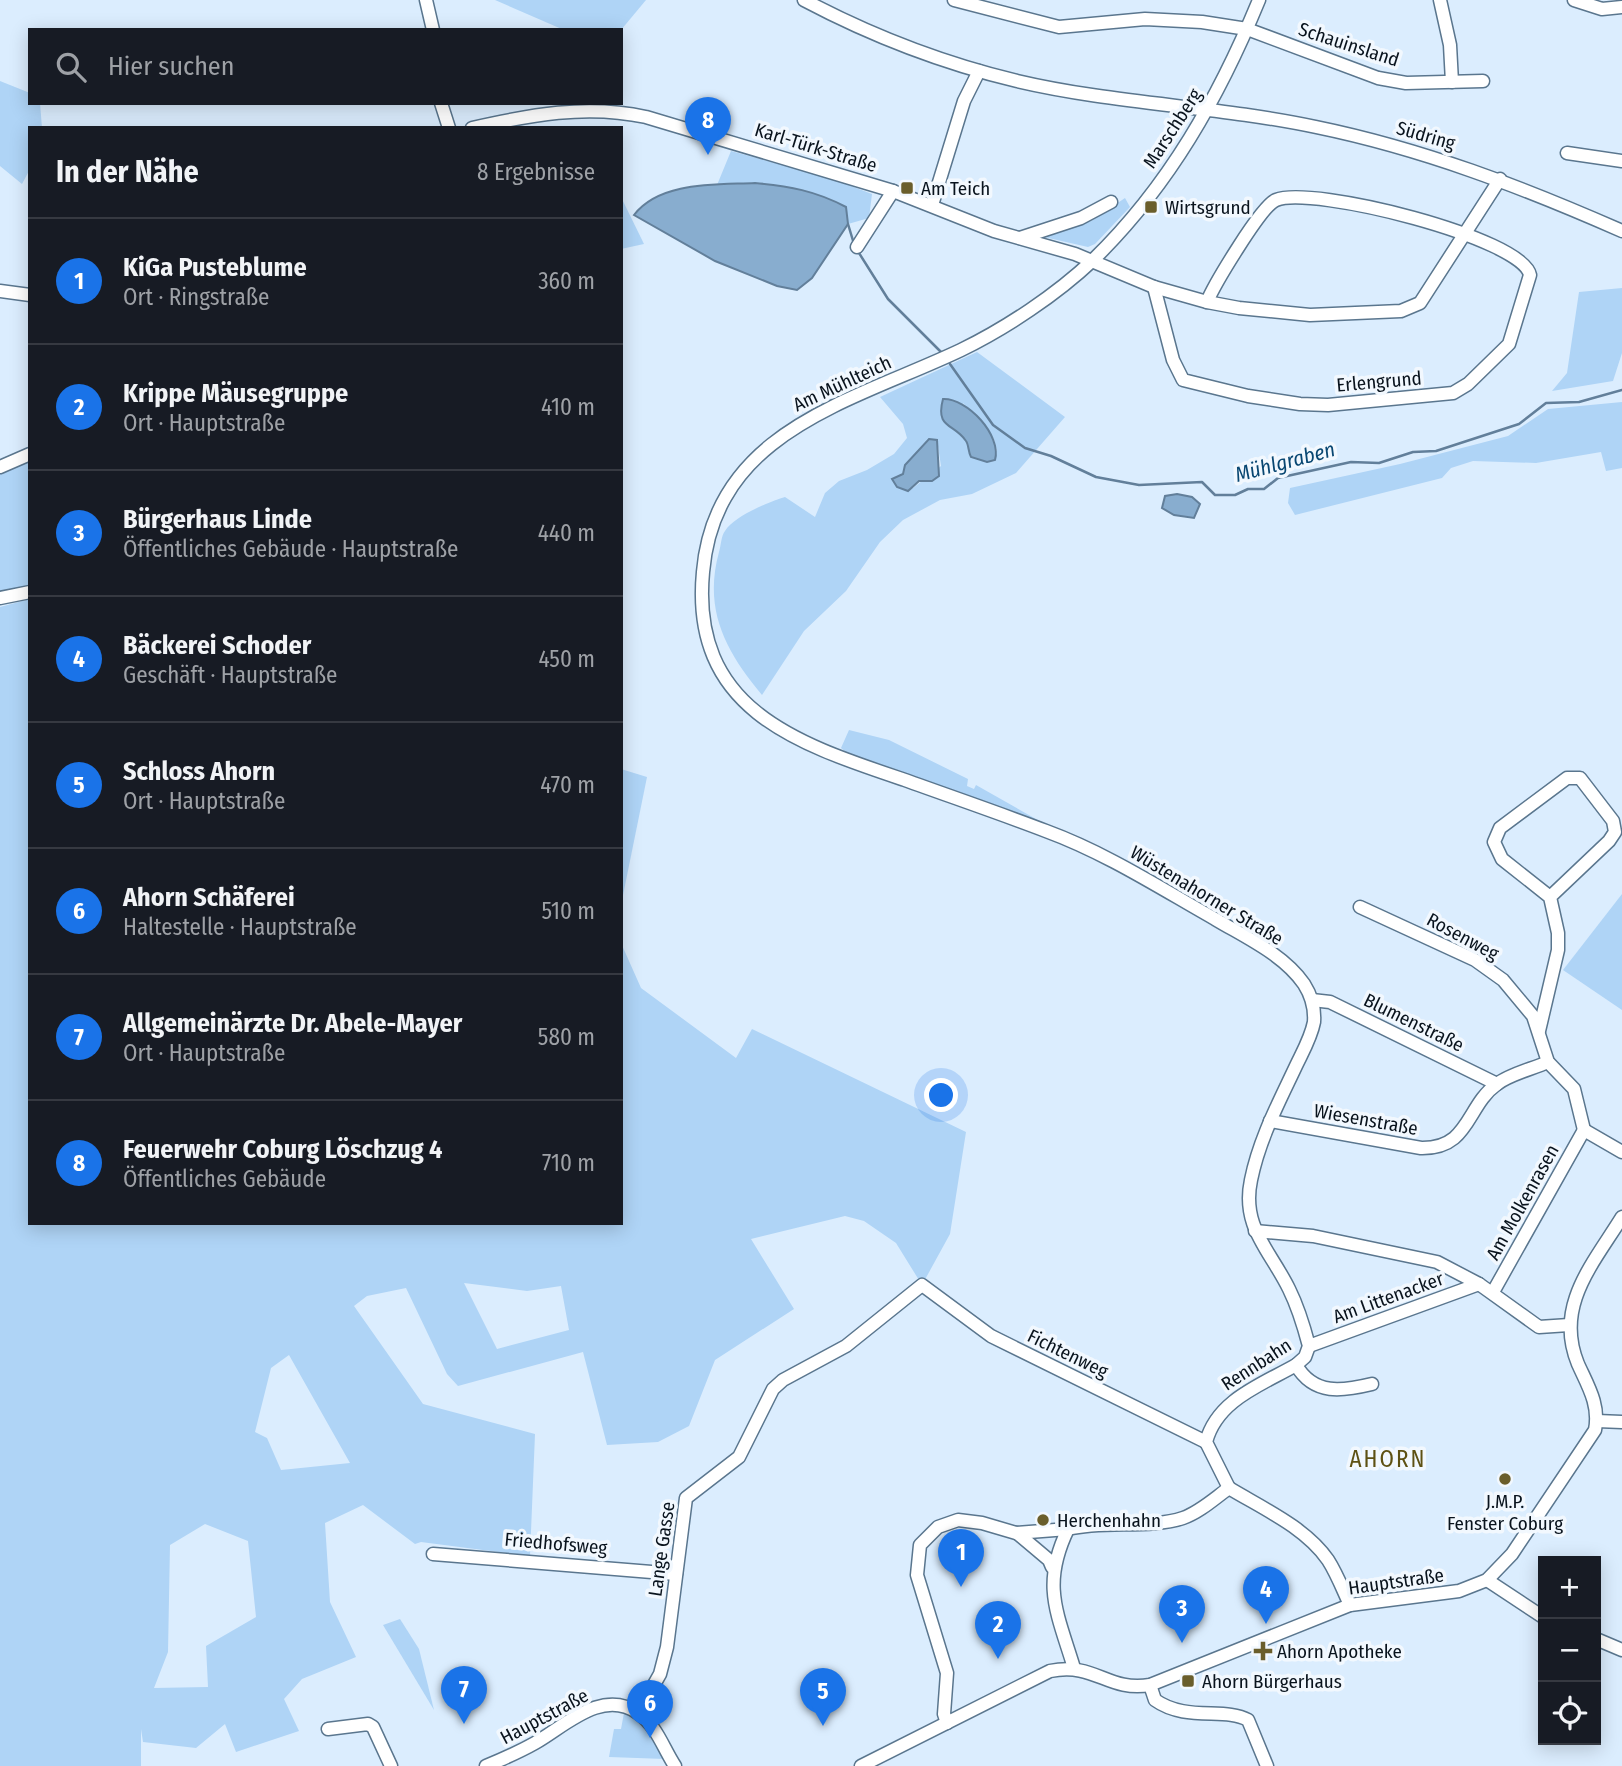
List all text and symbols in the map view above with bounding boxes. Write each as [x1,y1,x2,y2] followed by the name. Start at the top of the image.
[1296,17,1402,72] street label: Schauinsland
[28,28,623,105] search box
[52,48,90,86] icon: search
[108,51,234,82] text: Hier suchen
[1138,84,1207,172] street label: Marschberg
[685,97,731,155] pin: 8
[1394,116,1458,155] street label: Südring
[752,118,880,177] street label: Karl-Türk-Straße
[56,154,199,190] text: In der Nähe
[477,158,595,186] text: 8 Ergebnisse
[921,177,990,200] place label: Am Teich
[899,180,915,196] marker: Am Teich
[1165,196,1251,219] place label: Wirtsgrund
[1143,199,1159,215] marker: Wirtsgrund
[123,252,307,283] text: KiGa Pusteblume
[74,267,84,295] text: 1
[538,267,595,295] text: 360 m
[123,283,269,311] text: Ort · Ringstraße
[789,351,895,416] street label: Am Mühlteich
[1336,366,1423,397] street label: Erlengrund
[123,378,348,409] text: Krippe Mäusegruppe
[74,393,84,421] text: 2
[541,393,595,421] text: 410 m
[123,409,285,437] text: Ort · Hauptstraße
[1232,436,1338,488] water label: Mühlgraben
[123,504,312,535] text: Bürgerhaus Linde
[74,519,84,547] text: 3
[538,519,595,547] text: 440 m
[123,535,458,563] text: Öffentliches Gebäude · Hauptstraße
[123,630,311,661] text: Bäckerei Schoder
[73,645,85,673] text: 4
[538,645,595,673] text: 450 m
[123,661,337,689] text: Geschäft · Hauptstraße
[123,756,275,787] text: Schloss Ahorn
[73,771,85,799] text: 5
[540,771,595,799] text: 470 m
[123,787,285,815] text: Ort · Hauptstraße
[1126,841,1287,950] street label: Wüstenahorner Straße
[123,882,295,913] text: Ahorn Schäferei
[73,897,85,925] text: 6
[542,897,595,925] text: 510 m
[1423,908,1503,965] street label: Rosenweg
[123,913,357,941] text: Haltestelle · Hauptstraße
[1360,988,1468,1057] street label: Blumenstraße
[123,1008,462,1039] text: Allgemeinärzte Dr. Abele-Mayer
[74,1023,84,1051] text: 7
[538,1023,595,1051] text: 580 m
[123,1039,285,1067] text: Ort · Hauptstraße
[924,1078,958,1112] your location
[1312,1099,1420,1140] street label: Wiesenstraße
[123,1134,442,1165] text: Feuerwehr Coburg Löschzug 4
[1481,1141,1564,1264] street label: Am Molkenrasen
[73,1149,85,1177] text: 8
[542,1149,595,1177] text: 710 m
[123,1165,326,1193] text: Öffentliches Gebäude
[1330,1267,1447,1328] street label: Am Littenacker
[1024,1324,1112,1383] street label: Fichtenweg
[1217,1333,1296,1396] street label: Rennbahn
[1350,1445,1426,1473] district label: AHORN
[1497,1471,1513,1487] marker: J.M.P. Fenster Coburg
[1447,1490,1563,1535] place label: J.M.P. Fenster Coburg
[643,1500,680,1598] street label: Lange Gasse
[1057,1509,1161,1532] place label: Herchenhahn
[1035,1512,1051,1528] marker: Herchenhahn
[504,1528,608,1559] street label: Friedhofsweg
[938,1529,984,1587] pin: 1
[1538,1556,1601,1745] map controls
[1538,1556,1601,1619] button: +
[1347,1563,1445,1600] street label: Hauptstraße
[1243,1566,1289,1624] pin: 4
[1159,1585,1205,1643] pin: 3
[975,1601,1021,1659] pin: 2
[1538,1619,1601,1682] button: −
[1277,1640,1402,1663] place label: Ahorn Apotheke
[1255,1643,1271,1659] marker: Ahorn Apotheke
[441,1666,487,1724] pin: 7
[800,1668,846,1726] pin: 5
[1202,1670,1342,1693] place label: Ahorn Bürgerhaus
[1180,1673,1196,1689] marker: Ahorn Bürgerhaus
[627,1680,673,1738] pin: 6
[1538,1682,1601,1745] button: locate
[496,1684,592,1749] street label: Hauptstraße

